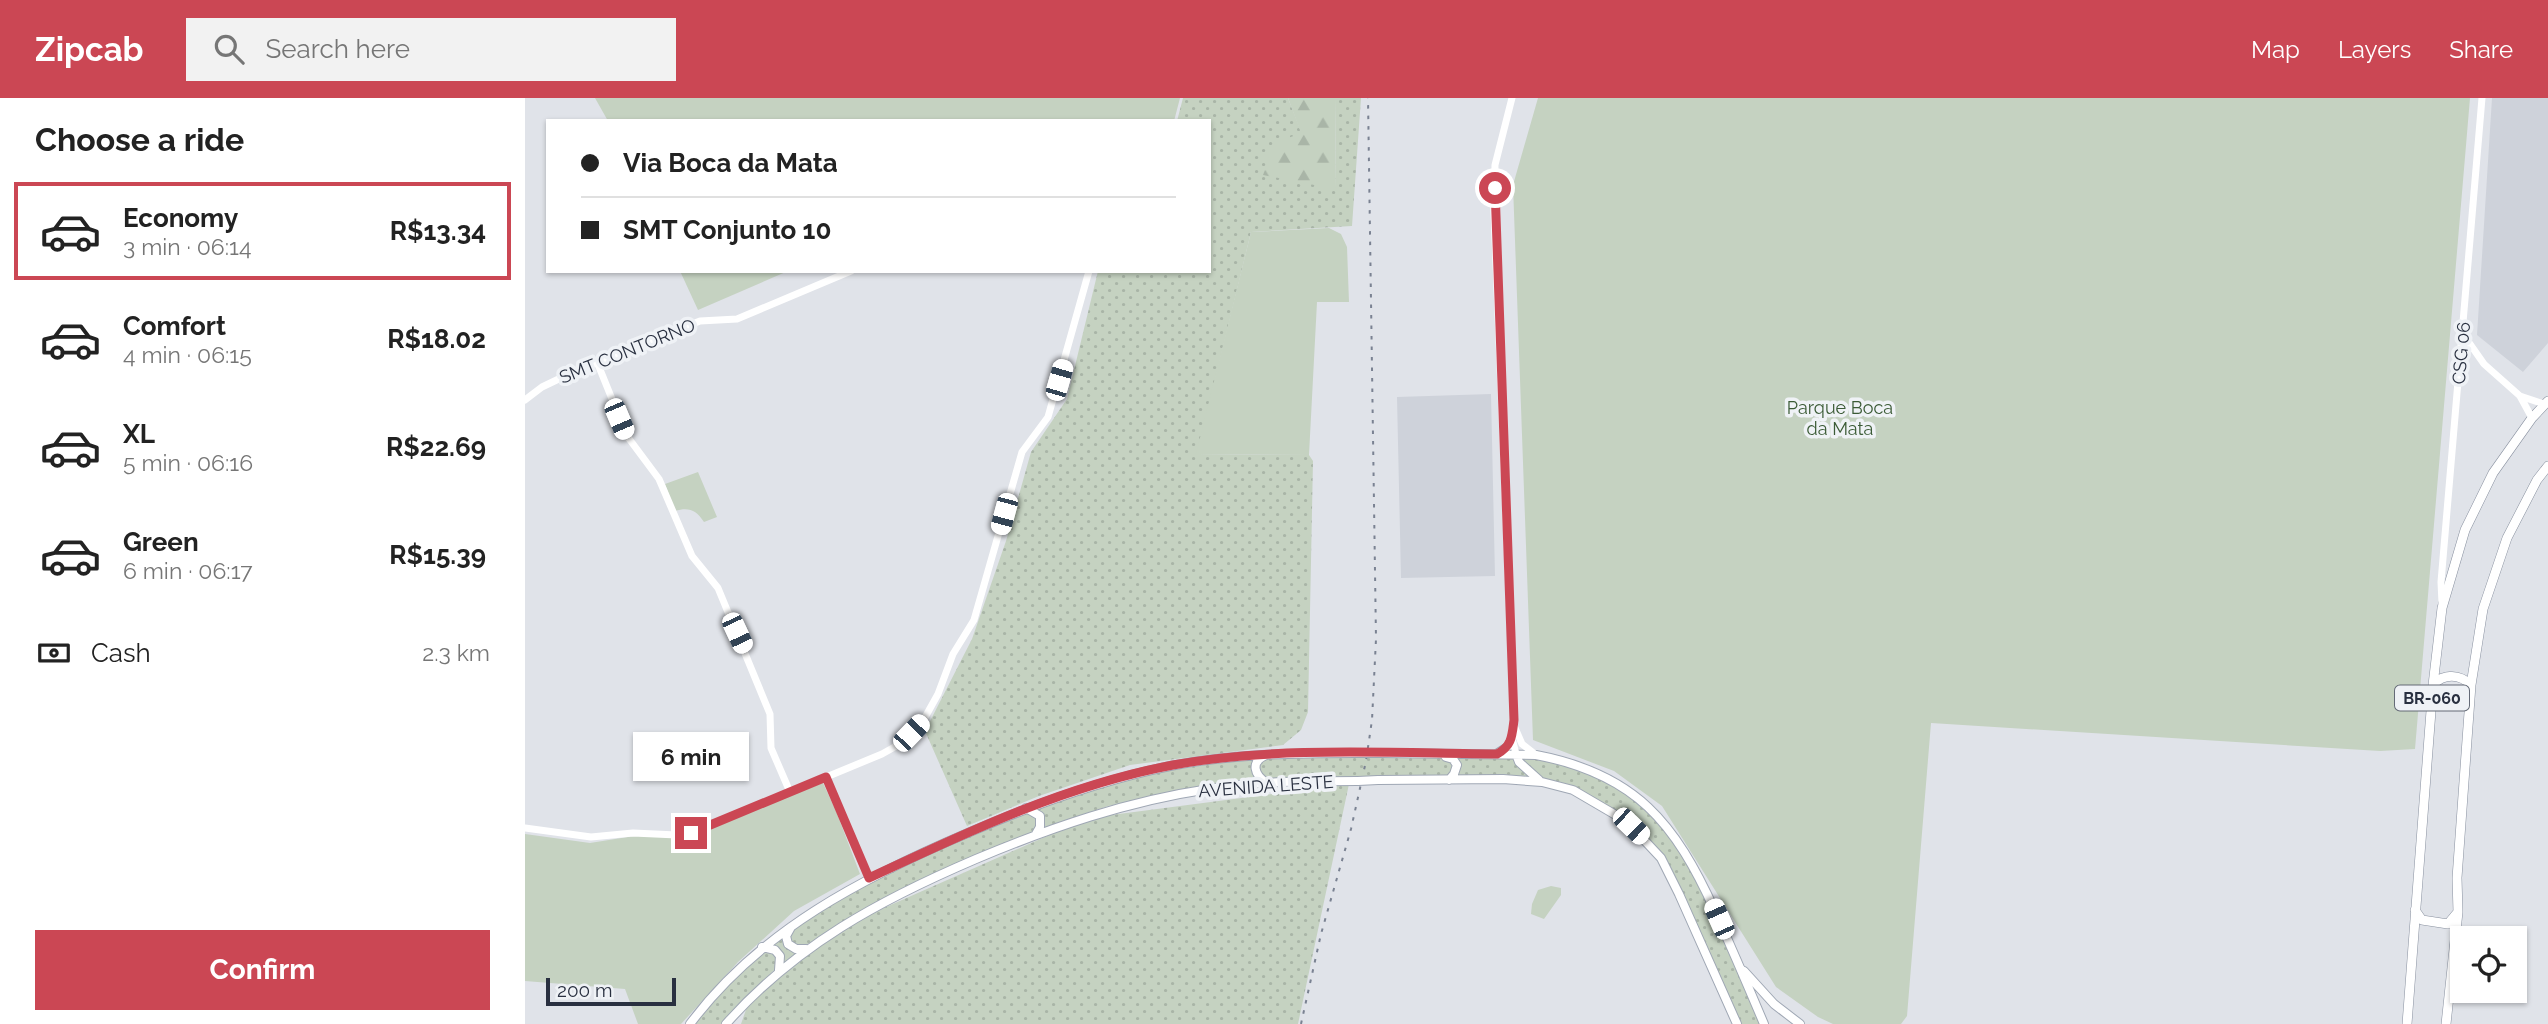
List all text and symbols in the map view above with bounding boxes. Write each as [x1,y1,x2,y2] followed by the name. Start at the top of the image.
[186,18,676,81] search box
[35,30,144,69] text: Zipcab
[210,30,248,68] icon: search
[266,34,410,64] text: Search here
[2251,35,2300,64] text: Map
[2338,35,2411,64] text: Layers
[2449,35,2513,64] text: Share
[35,121,244,158] text: Choose a ride
[623,148,838,178] text: Via Boca da Mata
[1479,172,1511,204] route start
[39,200,102,263] icon: car
[123,203,238,233] text: Economy
[623,215,831,245] text: SMT Conjunto 10
[390,216,486,246] text: R$13.34
[123,233,251,260] text: 3 min · 06:14
[39,308,102,371] icon: car
[123,311,226,341] text: Comfort
[556,314,698,388] street label: SMT CONTORNO
[2448,321,2474,385] street label: CSG 06
[387,324,486,354] text: R$18.02
[123,341,252,368] text: 4 min · 06:15
[1044,357,1075,403] car
[602,396,637,442] car
[1787,397,1893,439] park label: Parque Boca da Mata
[39,416,102,479] icon: car
[123,419,155,449] text: XL
[386,432,486,462] text: R$22.69
[123,449,253,476] text: 5 min · 06:16
[989,491,1020,537] car
[39,524,102,587] icon: car
[123,527,199,557] text: Green
[389,540,486,570] text: R$15.39
[123,557,253,584] text: 6 min · 06:17
[719,610,756,656] car
[35,634,73,672] icon: cash
[91,638,151,668] text: Cash
[422,639,490,666] text: 2.3 km
[2395,685,2469,710] road number: BR-060
[889,711,934,755] car
[633,732,749,780] callout: 6 min
[661,743,721,770] text: 6 min
[1198,771,1334,801] street label: AVENIDA LESTE
[1609,804,1654,848] car
[675,817,707,849] route end
[1701,896,1738,942] car
[2450,926,2527,1003] map controls
[2450,926,2527,1003] button: locate
[35,930,490,1010] button: Confirm
[546,975,675,1007] scale bar
[557,979,612,1001] text: 200 m

